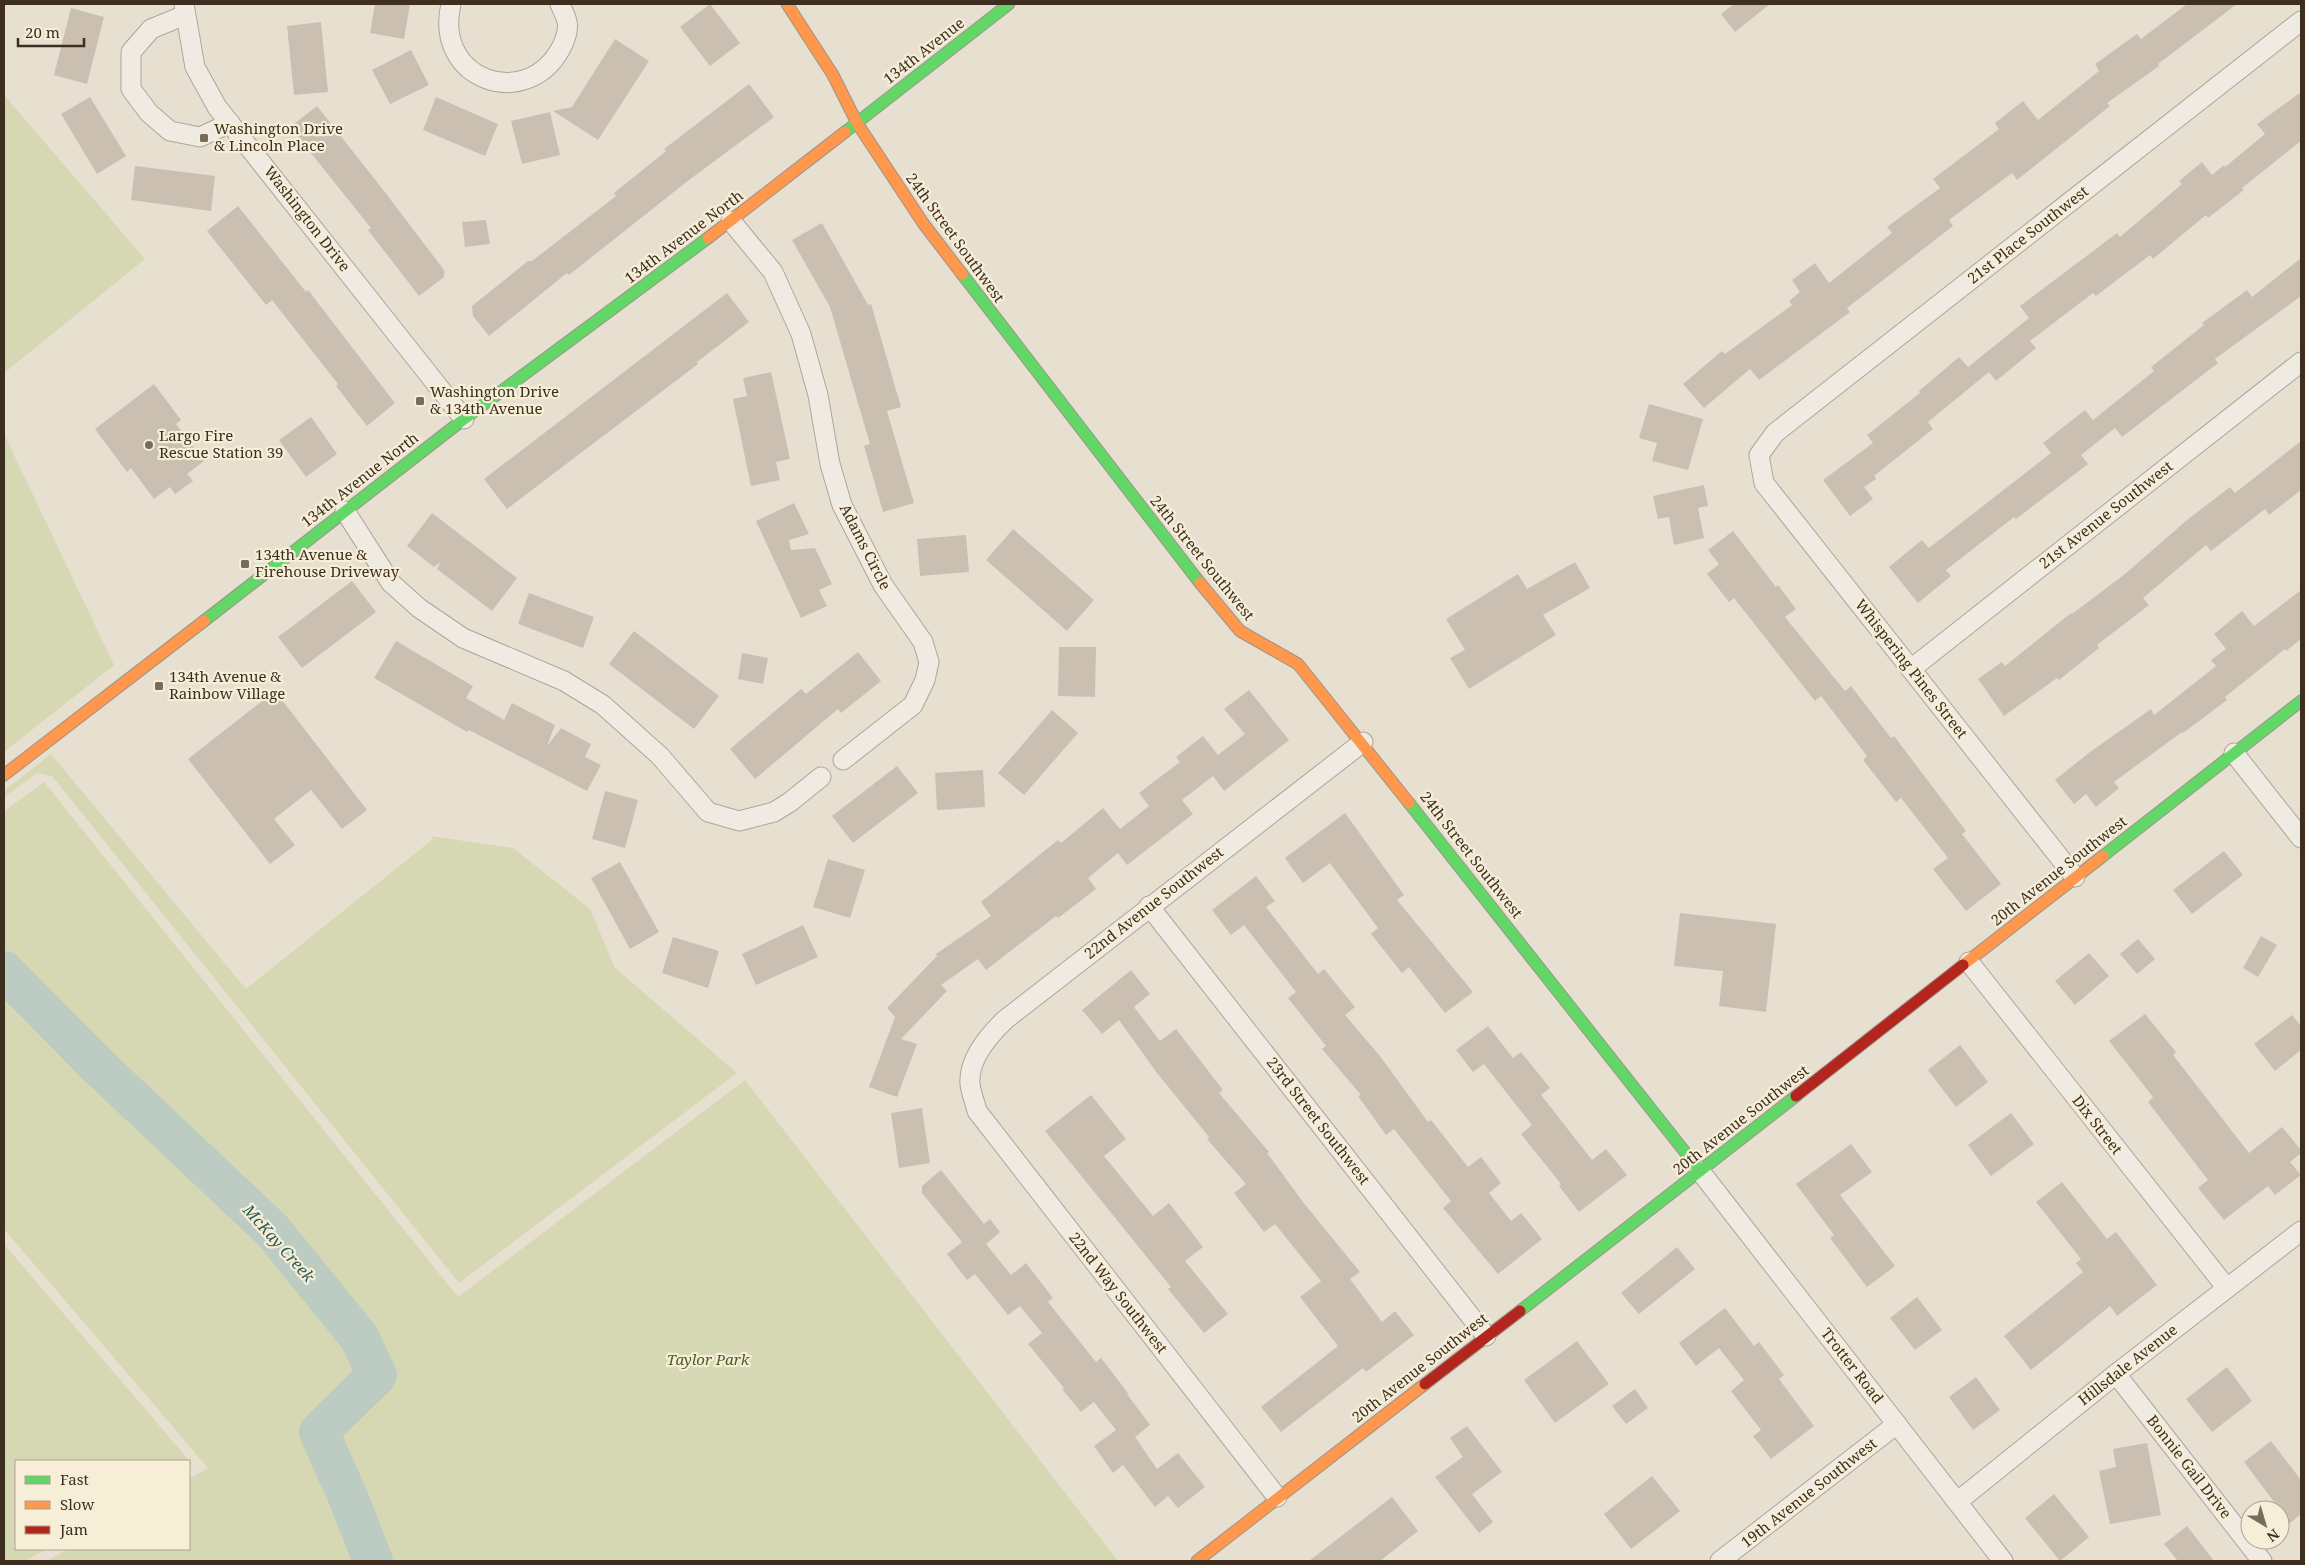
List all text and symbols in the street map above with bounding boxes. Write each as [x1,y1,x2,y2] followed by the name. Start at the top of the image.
[879,12,968,88] street label: 134th Avenue
[18,15,84,47] scale bar
[25,22,60,42] text: 20 m
[214,118,343,155] place label: Washington Drive & Lincoln Place
[198,132,210,144] marker: Washington Drive & Lincoln Place
[260,161,355,275] street label: Washington Drive
[902,169,1010,306] street label: 24th Street Southwest
[1963,181,2092,288] street label: 21st Place Southwest
[620,185,747,287] street label: 134th Avenue North
[430,381,559,418] place label: Washington Drive & 134th Avenue
[414,395,426,407] marker: Washington Drive & 134th Avenue
[159,425,283,462] place label: Largo Fire Rescue Station 39
[297,427,422,531] street label: 134th Avenue North
[143,439,155,451] marker: Largo Fire Rescue Station 39
[2034,456,2176,573] street label: 21st Avenue Southwest
[1146,491,1259,624] street label: 24th Street Southwest
[836,500,896,593] street label: Adams Circle
[255,544,400,581] place label: 134th Avenue & Firehouse Driveway
[239,558,251,570] marker: 134th Avenue & Firehouse Driveway
[1851,595,1972,742] street label: Whispering Pines Street
[169,666,285,703] place label: 134th Avenue & Rainbow Village
[153,680,165,692] marker: 134th Avenue & Rainbow Village
[1416,787,1527,922] street label: 24th Street Southwest
[1986,811,2130,930] street label: 20th Avenue Southwest
[1080,842,1227,963] street label: 22nd Avenue Southwest
[1263,1052,1375,1188] street label: 23rd Street Southwest
[1668,1060,1812,1179] street label: 20th Avenue Southwest
[2068,1091,2127,1158] street label: Dix Street
[237,1199,320,1287] water label: McKay Creek
[1065,1228,1173,1357] street label: 22nd Way Southwest
[1347,1308,1491,1427] street label: 20th Avenue Southwest
[2074,1319,2181,1409] street label: Hillsdale Avenue
[1817,1324,1889,1407] street label: Trotter Road
[667,1349,750,1369] park label: Taylor Park
[2143,1410,2237,1522] street label: Bonnie Gail Drive
[1736,1433,1880,1552] street label: 19th Avenue Southwest
[15,1460,190,1550] legend
[60,1469,89,1489] text: Fast
[60,1494,94,1514] text: Slow
[2240,1500,2290,1550] north arrow
[59,1519,88,1539] text: Jam
[2263,1525,2284,1547] text: N

